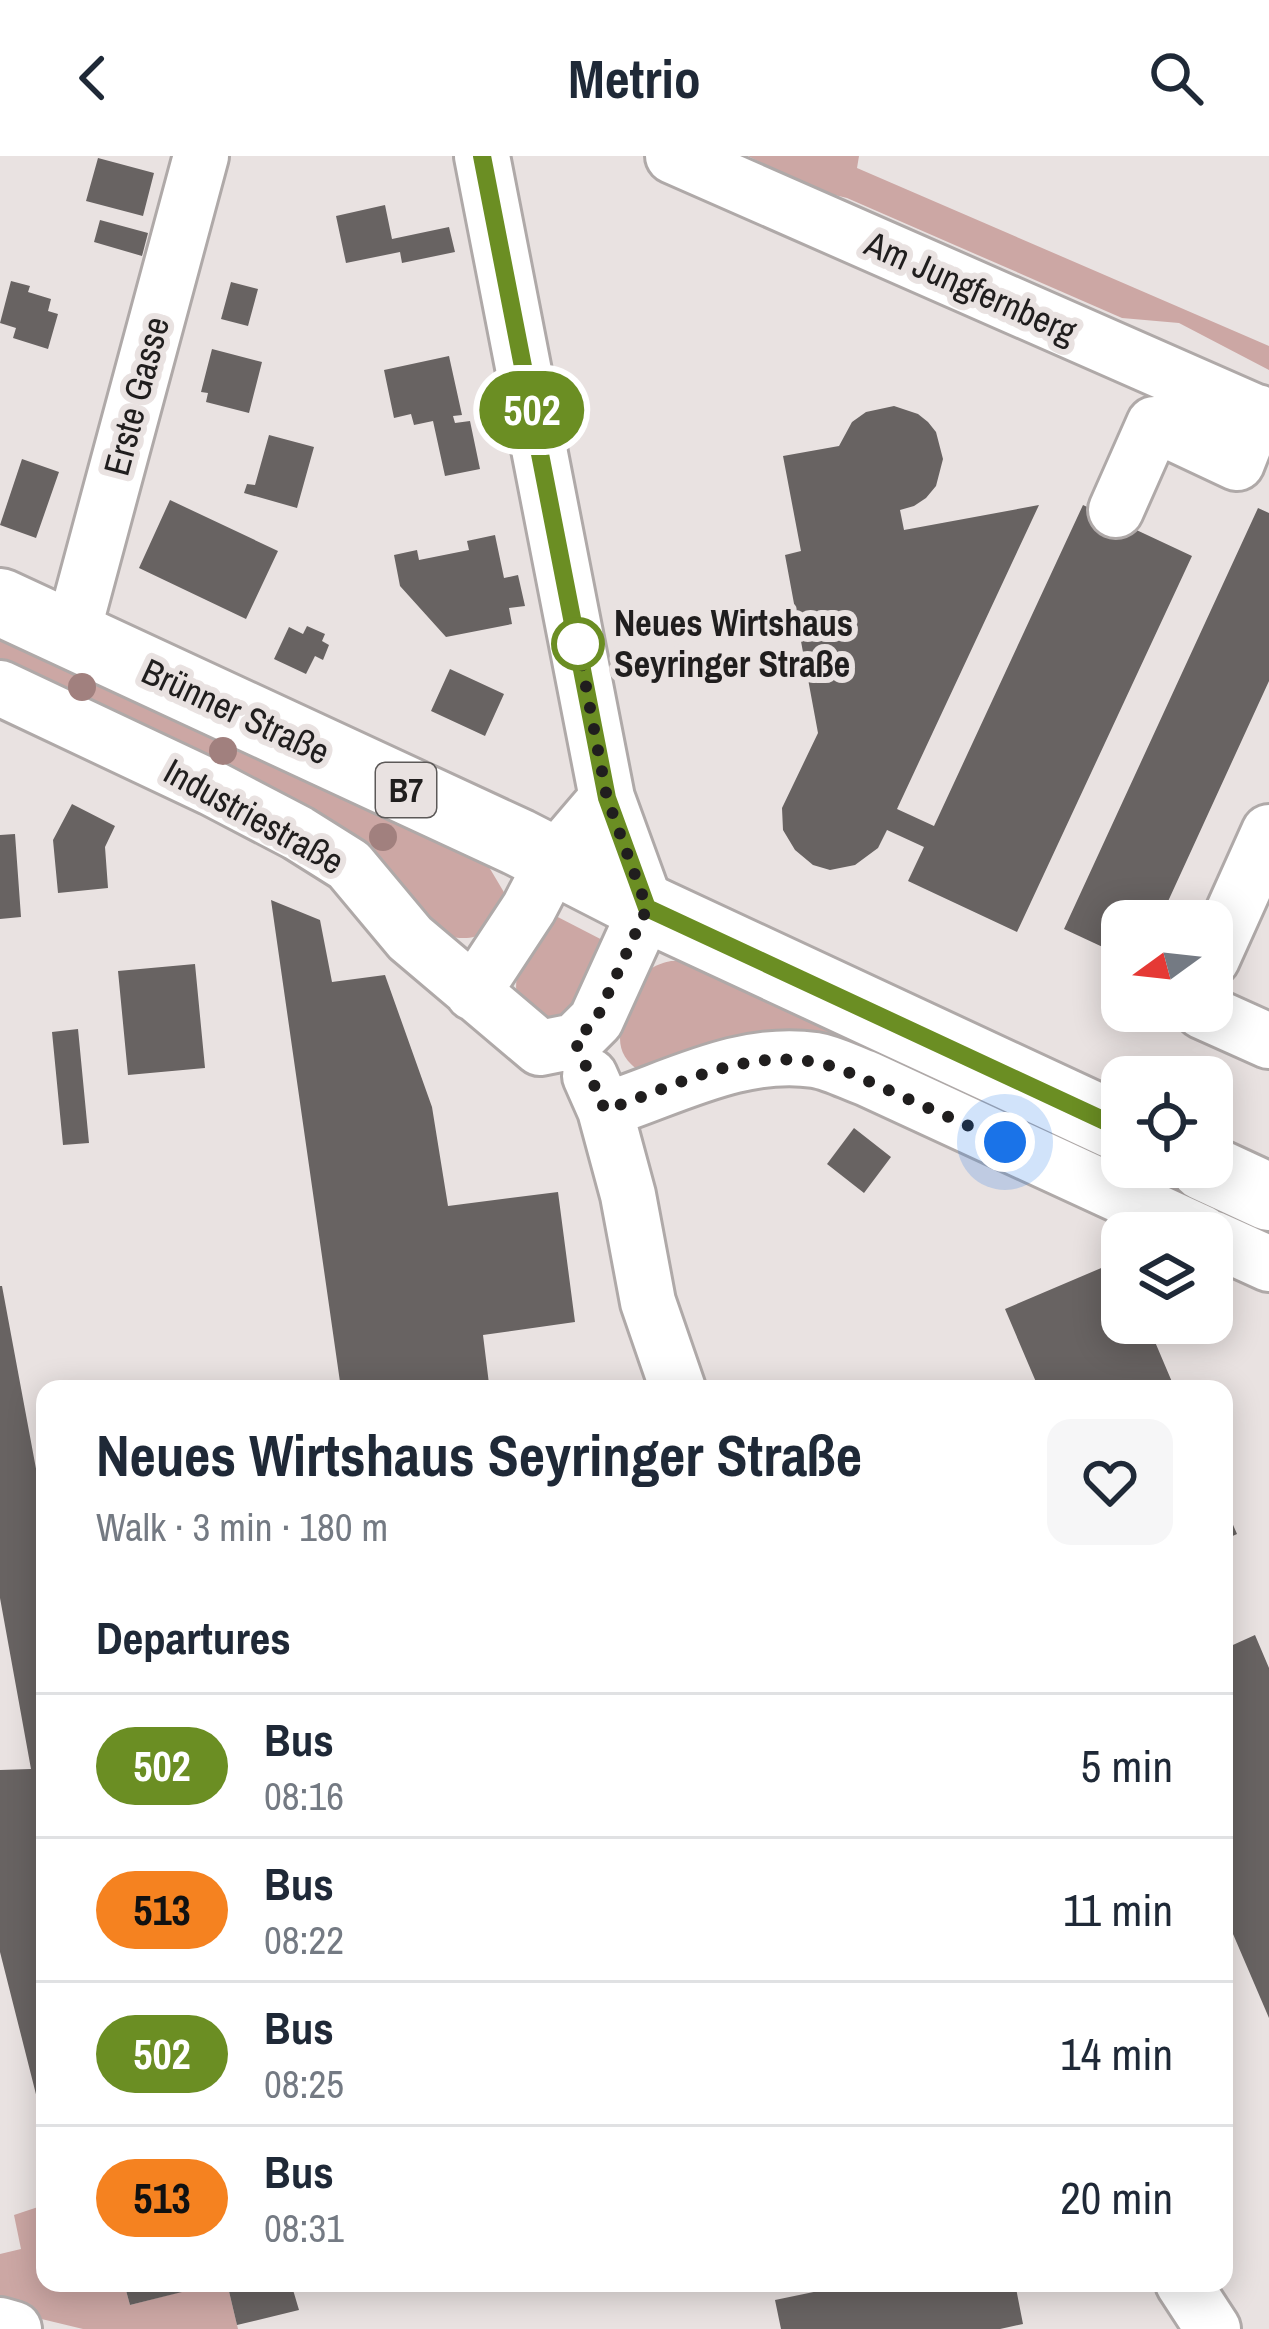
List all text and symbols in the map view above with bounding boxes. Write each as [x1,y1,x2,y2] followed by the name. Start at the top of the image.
[568,42,701,115] text: Metrio
[60,45,126,111] icon: back
[1143,45,1209,111] icon: search
[857,219,1085,355] street label: Am Jungfernberg
[92,311,180,481] street label: Erste Gasse
[463,371,601,449] line badge: 502
[503,382,561,438] text: 502
[614,599,853,688] place label: Neues Wirtshaus Seyringer Straße
[553,619,603,669] marker: Neues Wirtshaus Seyringer Straße
[134,647,338,775] street label: Brünner Straße
[156,747,352,885] street label: Industriestraße
[376,763,436,817] road number: B7
[1101,900,1233,1032] north arrow
[1101,900,1233,1344] map controls
[1101,1056,1233,1188] button: locate
[975,1112,1035,1172] your location
[1101,1212,1233,1344] button: layers
[96,1417,862,1494] text: Neues Wirtshaus Seyringer Straße
[1047,1419,1173,1545] button: heart
[96,1501,388,1553] text: Walk · 3 min · 180 m
[96,1607,291,1668] text: Departures
[264,1709,334,1770] text: Bus
[1081,1735,1173,1796] text: 5 min
[133,1738,191,1794] text: 502
[264,1770,344,1822] text: 08:16
[264,1853,334,1914] text: Bus
[1063,1879,1173,1940] text: 11 min
[133,1882,191,1938] text: 513
[264,1914,344,1966] text: 08:22
[264,1997,334,2058] text: Bus
[1060,2023,1173,2084] text: 14 min
[133,2026,191,2082] text: 502
[264,2058,344,2110] text: 08:25
[264,2141,334,2202] text: Bus
[1060,2167,1173,2228] text: 20 min
[133,2170,191,2226] text: 513
[264,2202,344,2254] text: 08:31

